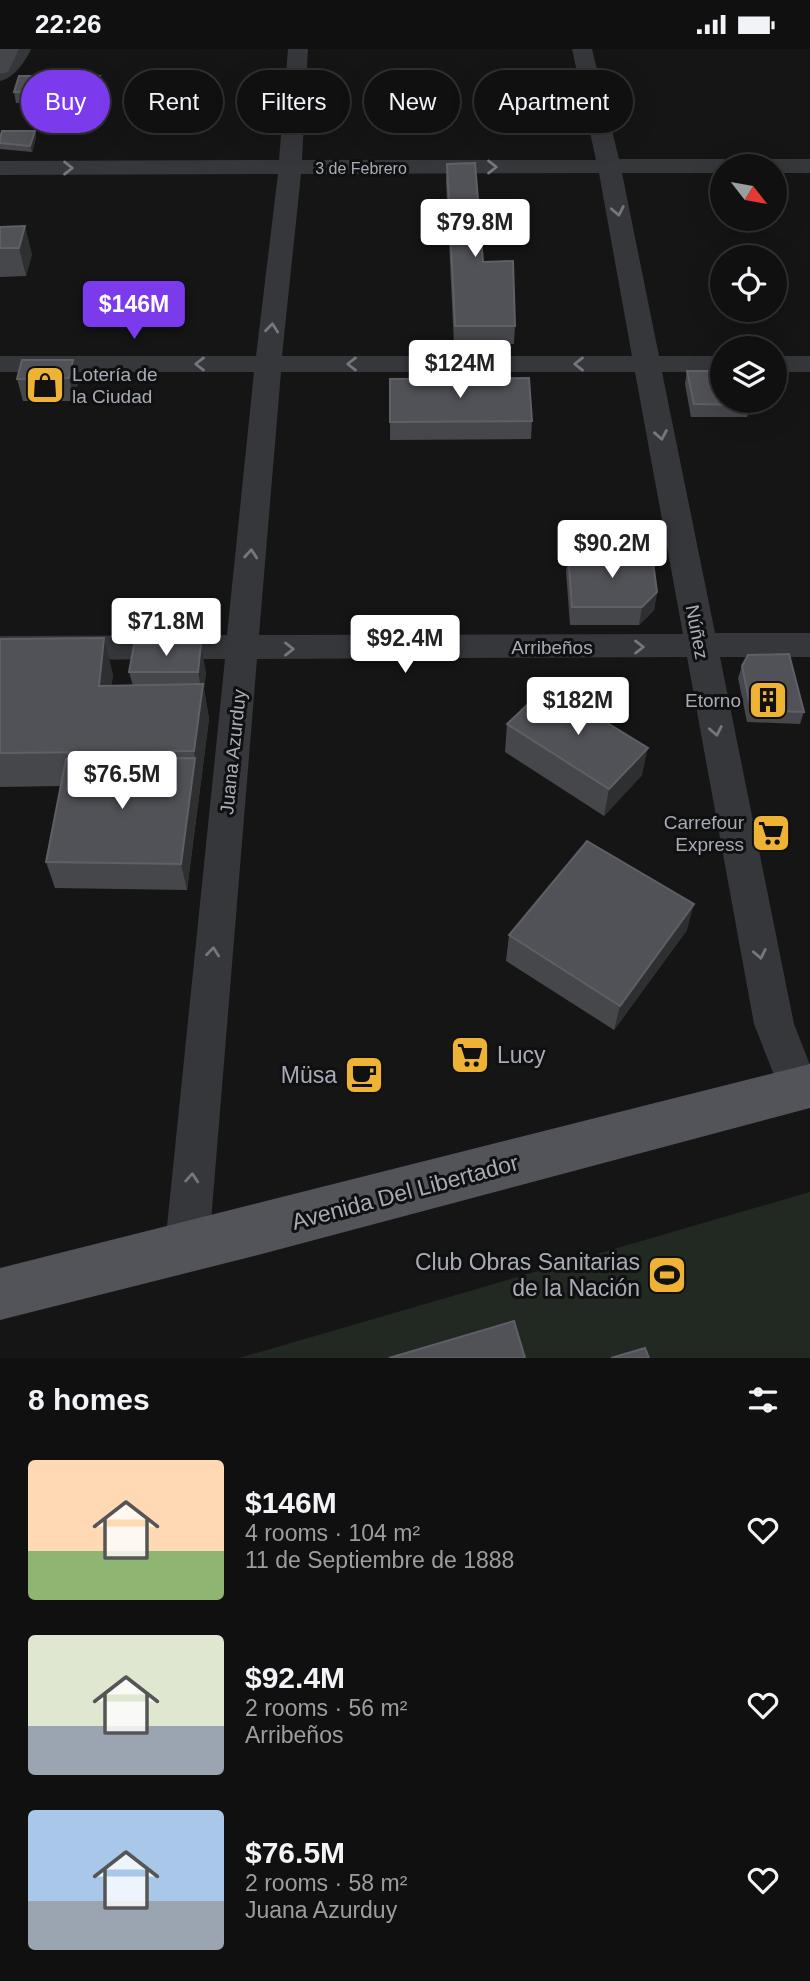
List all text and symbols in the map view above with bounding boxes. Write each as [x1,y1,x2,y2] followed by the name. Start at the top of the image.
[35,9,102,39] text: 22:26
[21,70,110,133] chip: Buy
[124,70,223,133] chip: Rent
[237,70,350,133] chip: Filters
[364,70,460,133] chip: New
[474,70,633,133] chip: Apartment
[710,154,788,231] north arrow
[710,154,787,413] map controls
[487,159,497,175] one-way arrow
[63,160,74,176] one-way arrow
[315,160,407,177] street label: 3 de Febrero
[418,199,532,259] pin: $79.8M
[609,205,624,217] one-way arrow
[437,209,513,235] text: $79.8M
[710,245,787,322] button: locate
[85,281,183,341] pin: $146M
[99,291,169,317] text: $146M
[264,322,279,333] one-way arrow
[710,336,787,413] button: layers
[411,341,509,400] pin: $124M
[425,350,495,376] text: $124M
[194,356,204,372] one-way arrow
[346,356,357,372] one-way arrow
[574,356,584,372] one-way arrow
[24,364,66,406] shop icon: Lotería de la Ciudad
[72,364,158,407] place label: Lotería de la Ciudad
[652,429,667,441] one-way arrow
[555,521,669,580] pin: $90.2M
[574,530,650,556] text: $90.2M
[243,549,258,560] one-way arrow
[109,599,223,658] pin: $71.8M
[681,603,713,661] street label: Núñez
[128,608,204,634] text: $71.8M
[348,615,462,675] pin: $92.4M
[367,625,443,651] text: $92.4M
[511,637,593,658] street label: Arribeños
[634,639,644,655] one-way arrow
[283,641,294,656] one-way arrow
[529,677,627,737] pin: $182M
[747,679,789,721] building icon: Etorno
[543,687,613,713] text: $182M
[216,688,250,816] street label: Juana Azurduy
[685,690,741,711] place label: Etorno
[708,725,723,736] one-way arrow
[65,751,179,811] pin: $76.5M
[84,761,160,787] text: $76.5M
[664,812,745,855] place label: Carrefour Express
[750,812,792,854] supermarket icon: Carrefour Express
[206,946,221,957] one-way arrow
[752,948,767,960] one-way arrow
[449,1034,491,1076] supermarket icon: Lucy
[497,1042,546,1068] place label: Lucy
[343,1054,385,1096] cafe icon: Müsa
[281,1062,337,1088] place label: Müsa
[289,1149,521,1235] street label: Avenida Del Libertador
[184,1172,199,1183] one-way arrow
[415,1249,640,1301] place label: Club Obras Sanitarias de la Nación
[646,1254,688,1296] sports icon: Club Obras Sanitarias de la Nación
[744,1381,782,1419] icon: filters
[28,1383,150,1416] text: 8 homes
[245,1486,337,1519] text: $146M
[84,1488,168,1572] icon: home
[744,1511,782,1549] icon: heart
[245,1520,420,1546] text: 4 rooms · 104 m²
[245,1547,514,1573] text: 11 de Septiembre de 1888
[245,1661,345,1694] text: $92.4M
[84,1663,168,1747] icon: home
[744,1686,782,1724] icon: heart
[245,1695,407,1721] text: 2 rooms · 56 m²
[245,1722,343,1748] text: Arribeños
[245,1836,345,1869] text: $76.5M
[84,1838,168,1922] icon: home
[744,1861,782,1899] icon: heart
[245,1870,407,1896] text: 2 rooms · 58 m²
[245,1897,397,1923] text: Juana Azurduy

